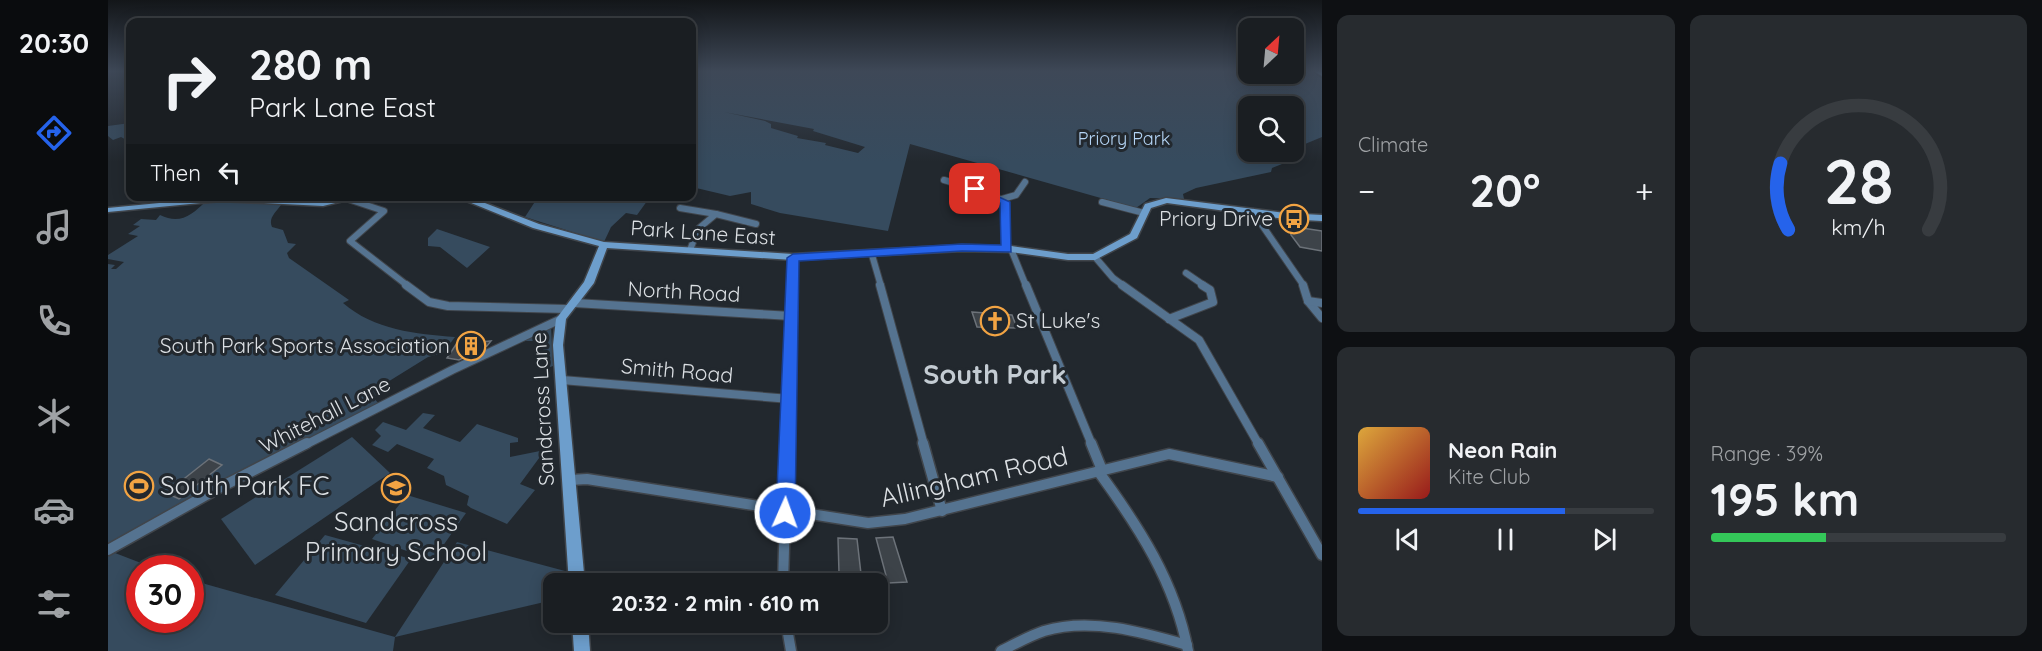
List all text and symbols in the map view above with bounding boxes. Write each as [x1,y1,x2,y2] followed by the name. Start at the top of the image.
[1238,18,1304,84] north arrow
[1238,18,1304,162] map controls
[19,26,89,60] text: 20:30
[249,38,372,91] text: 280 m
[150,42,228,120] icon: right
[249,90,436,124] text: Park Lane East
[1238,96,1304,162] button: search
[33,112,75,154] icon: directions
[1078,127,1170,150] park label: Priory Park
[1358,132,1428,157] text: Climate
[1823,142,1893,220] text: 28
[213,156,246,189] icon: left
[150,159,201,187] text: Then
[1470,162,1540,218] text: 20°
[949,163,1000,214] pin
[1358,170,1375,211] text: −
[1635,170,1653,211] text: +
[958,172,991,205] icon: arrive
[1278,203,1310,235] bus stop icon: Priory Drive
[1159,205,1273,231] place label: Priory Drive
[33,206,75,248] icon: music
[630,214,777,250] street label: Park Lane East
[1831,215,1885,241] text: km/h
[627,275,741,307] street label: North Road
[33,300,75,342] icon: phone
[979,305,1011,337] church icon: St Luke's
[1016,307,1100,333] place label: St Luke's
[455,330,487,362] building icon: South Park Sports Association
[160,332,450,358] place label: South Park Sports Association
[525,332,559,487] street label: Sandcross Lane
[620,352,734,388] street label: Smith Road
[923,357,1067,391] district label: South Park
[255,370,394,458] street label: Whitehall Lane
[33,395,75,437] icon: climate
[1448,436,1557,464] text: Neon Rain
[877,439,1071,514] street label: Allingham Road
[1711,441,1823,466] text: Range · 39%
[1448,464,1530,489] text: Kite Club
[160,469,329,502] place label: South Park FC
[123,470,155,502] sports icon: South Park FC
[1711,471,1859,527] text: 195 km
[380,472,412,504] school or university icon: Sandcross Primary School
[753,481,817,545] position arrow
[33,489,75,531] icon: car
[305,505,487,568] place label: Sandcross Primary School
[1391,523,1424,556] icon: previous
[1489,523,1522,556] icon: pause
[1588,523,1621,556] icon: next
[126,555,204,633] speed limit sign: 30
[33,583,75,625] icon: filters
[611,589,820,617] text: 20:32 · 2 min · 610 m

